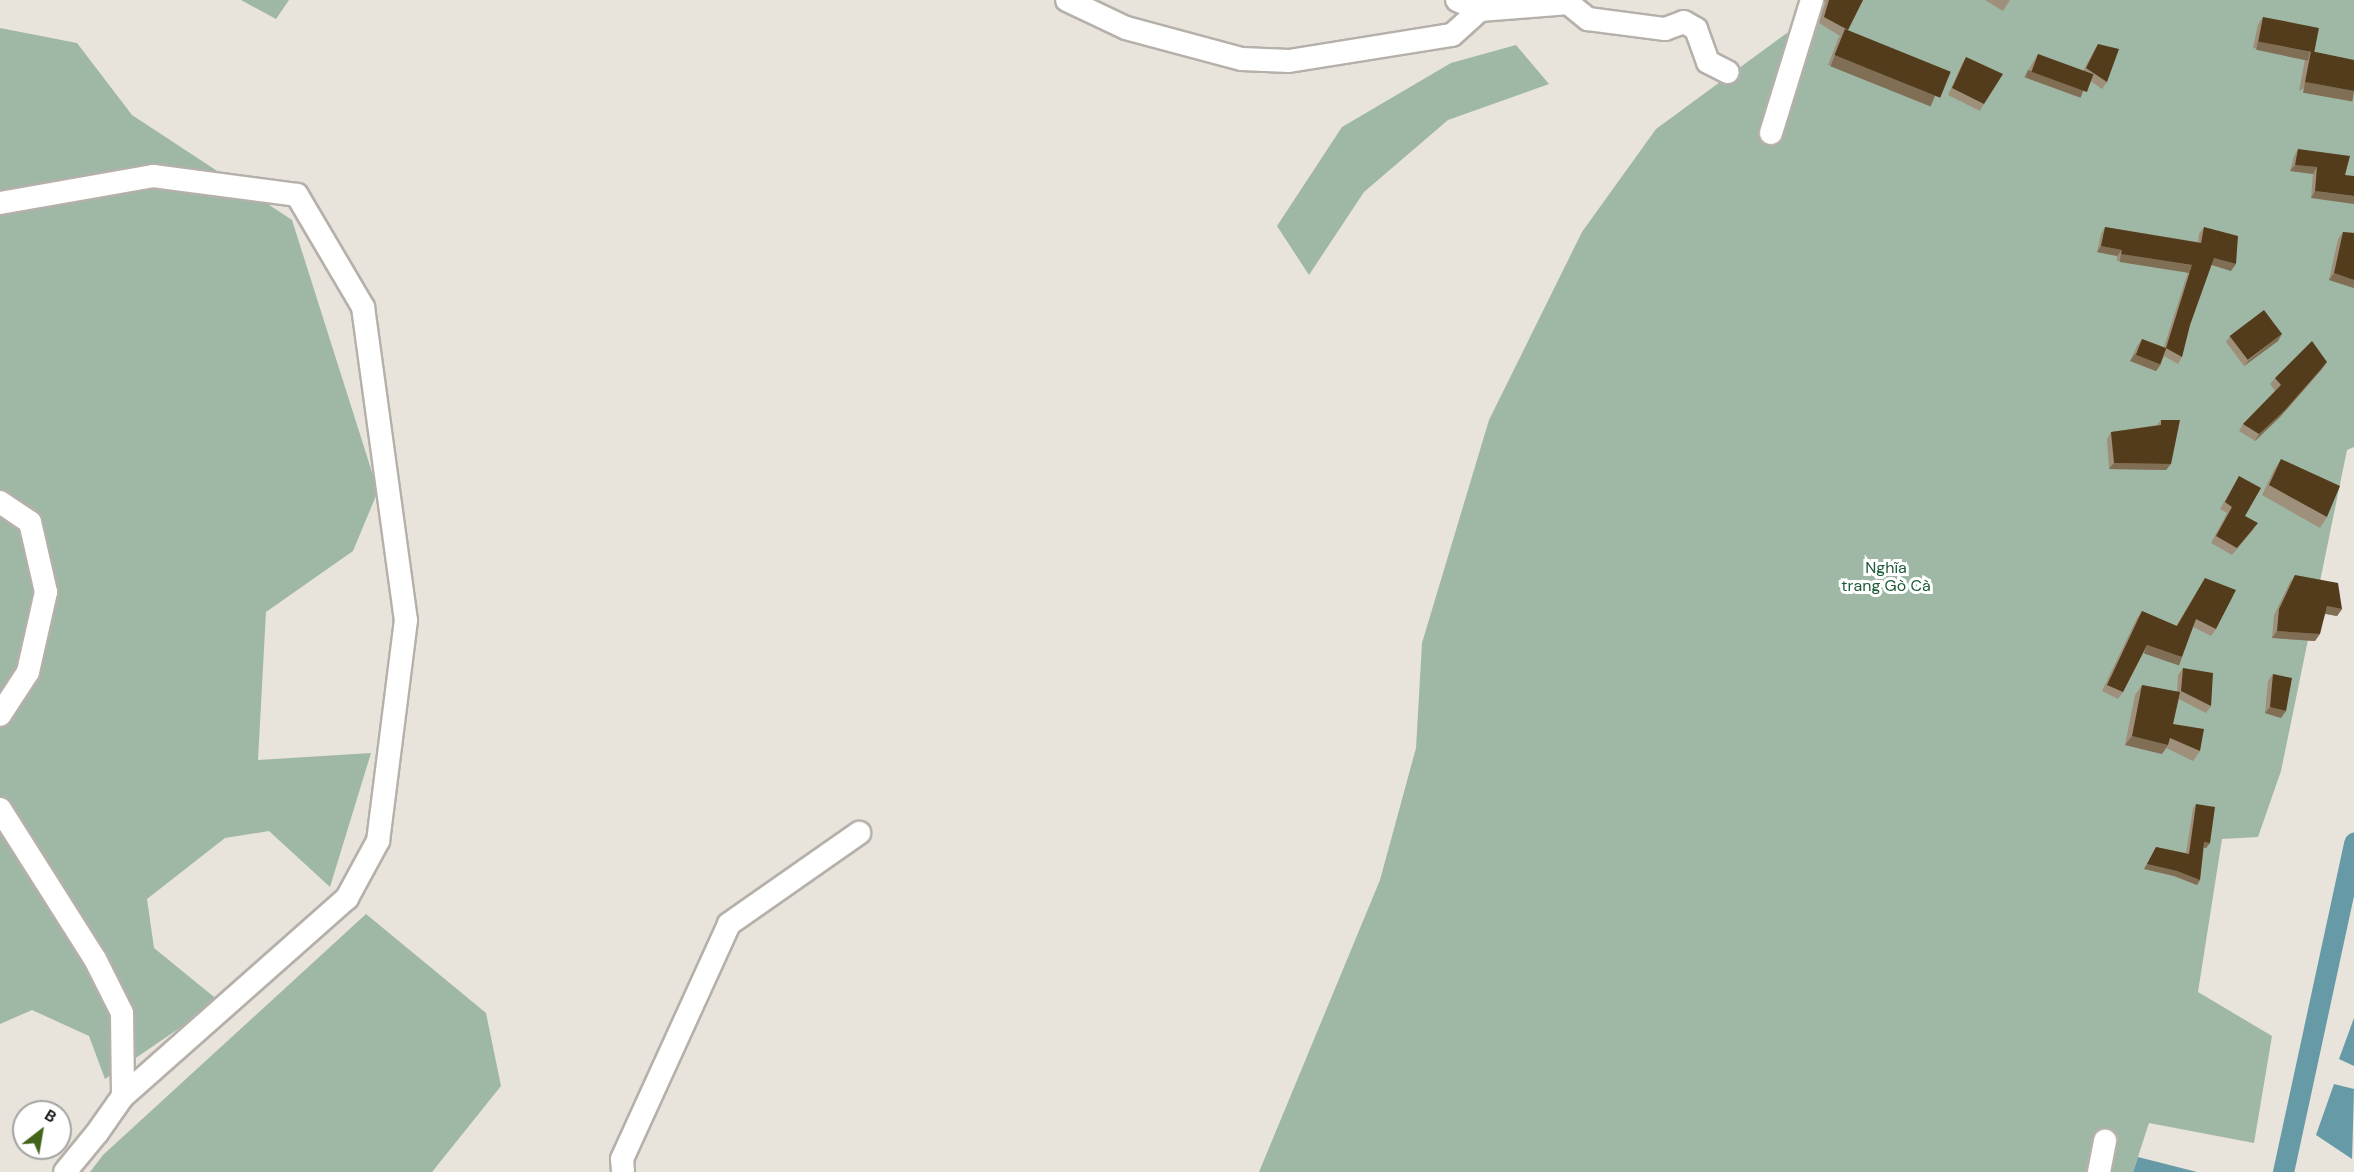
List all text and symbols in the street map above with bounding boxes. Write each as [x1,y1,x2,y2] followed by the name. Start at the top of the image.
[1841,558,1931,596] park label: Nghĩa trang Gò Cà
[12,1100,72,1160] north arrow
[41,1104,60,1127] text: B

